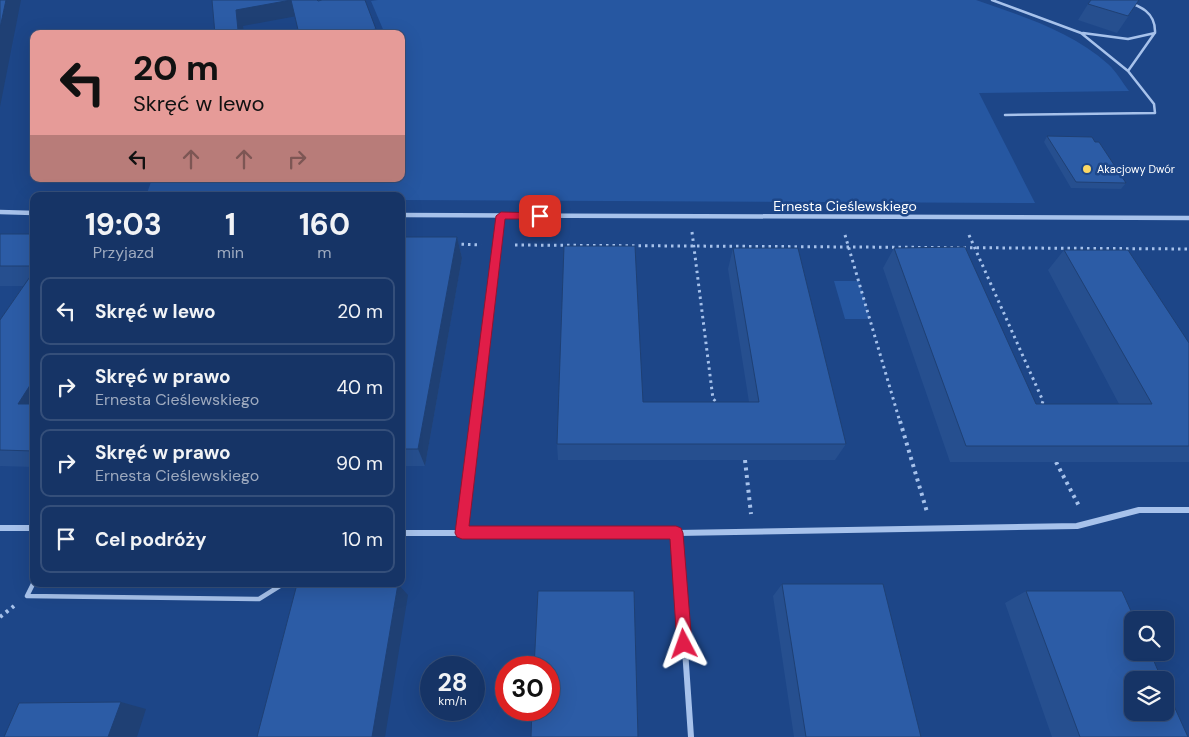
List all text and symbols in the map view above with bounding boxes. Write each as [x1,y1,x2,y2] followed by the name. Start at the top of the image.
[133,45,219,91] text: 20 m
[50,50,115,115] icon: left
[133,89,265,118] text: Skręć w lewo
[124,145,152,173] icon: left
[177,145,205,173] icon: ahead
[230,145,258,173] icon: ahead
[283,145,311,173] icon: right
[1097,162,1175,176] place label: Akacjowy Dwór
[1081,163,1093,175] marker: Akacjowy Dwór
[519,195,561,237] pin
[773,197,917,215] street label: Ernesta Cieślewskiego
[526,202,554,230] icon: arrive
[85,205,162,244] text: 19:03
[225,205,236,244] text: 1
[299,205,350,244] text: 160
[93,242,154,263] text: Przyjazd
[217,242,244,263] text: min
[317,242,332,263] text: m
[52,297,80,325] icon: left
[95,299,216,324] text: Skręć w lewo
[337,299,383,324] text: 20 m
[95,364,231,389] text: Skręć w prawo
[52,373,80,401] icon: right
[336,375,383,400] text: 40 m
[95,389,259,410] text: Ernesta Cieślewskiego
[95,440,231,465] text: Skręć w prawo
[52,449,80,477] icon: right
[336,451,383,476] text: 90 m
[95,465,259,486] text: Ernesta Cieślewskiego
[52,525,80,553] icon: arrive
[95,527,206,552] text: Cel podróży
[342,527,383,552] text: 10 m
[1124,611,1174,721] map controls
[1124,611,1174,661] button: search
[657,617,709,669] position arrow
[495,656,560,721] speed limit sign: 30
[437,666,468,699] text: 28
[1124,671,1174,721] button: layers
[438,693,467,709] text: km/h

